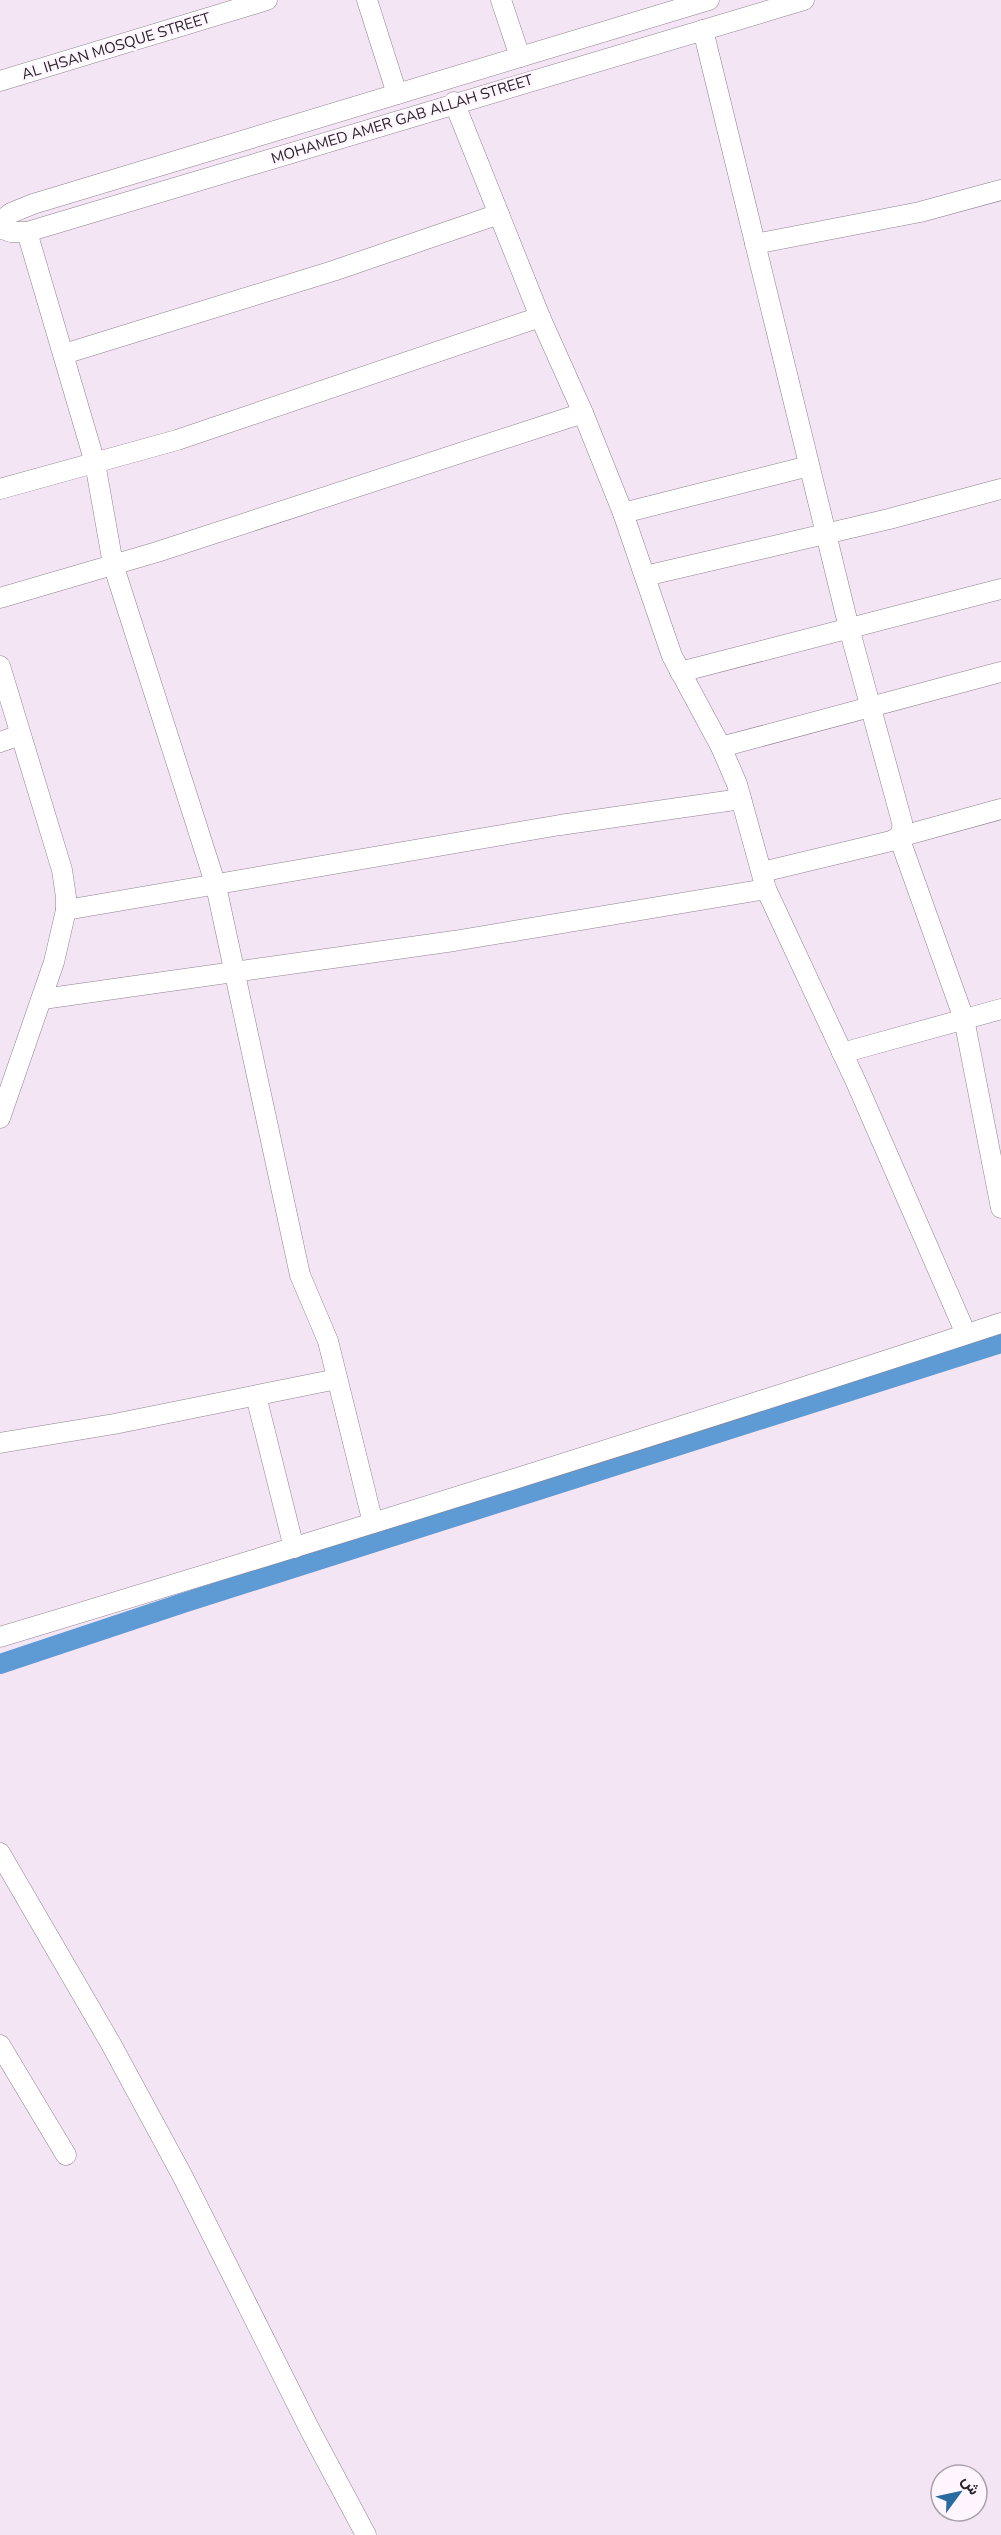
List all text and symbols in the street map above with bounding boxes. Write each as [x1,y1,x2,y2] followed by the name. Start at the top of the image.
[19,8,213,84] street label: AL IHSAN MOSQUE STREET
[269,70,535,168] street label: MOHAMED AMER GAB ALLAH STREET
[929,2463,989,2523] north arrow
[956,2471,985,2499] text: ش

